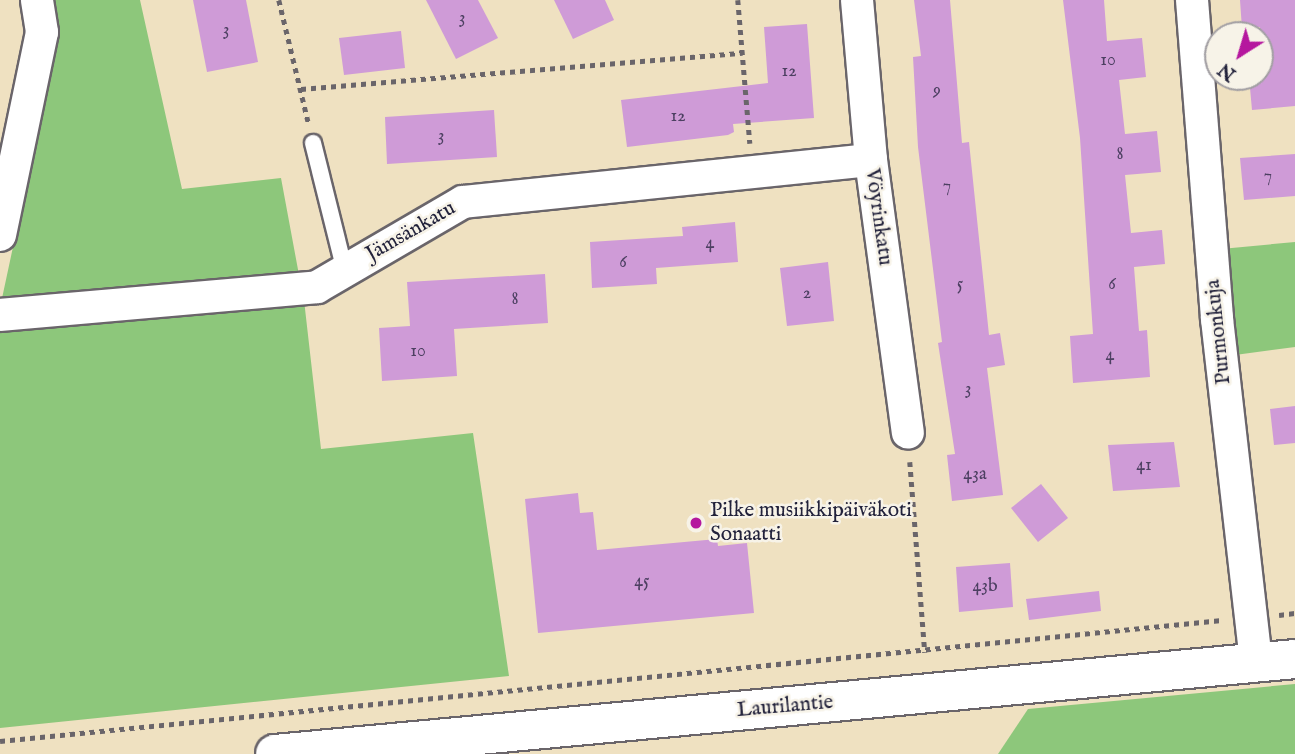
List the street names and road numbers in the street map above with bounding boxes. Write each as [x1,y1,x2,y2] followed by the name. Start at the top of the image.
[859,167,897,267] street label: Vöyrinkatu
[362,196,460,268] street label: Jämsänkatu
[1201,278,1237,386] street label: Purmonkuja
[736,690,834,724] street label: Laurilantie

